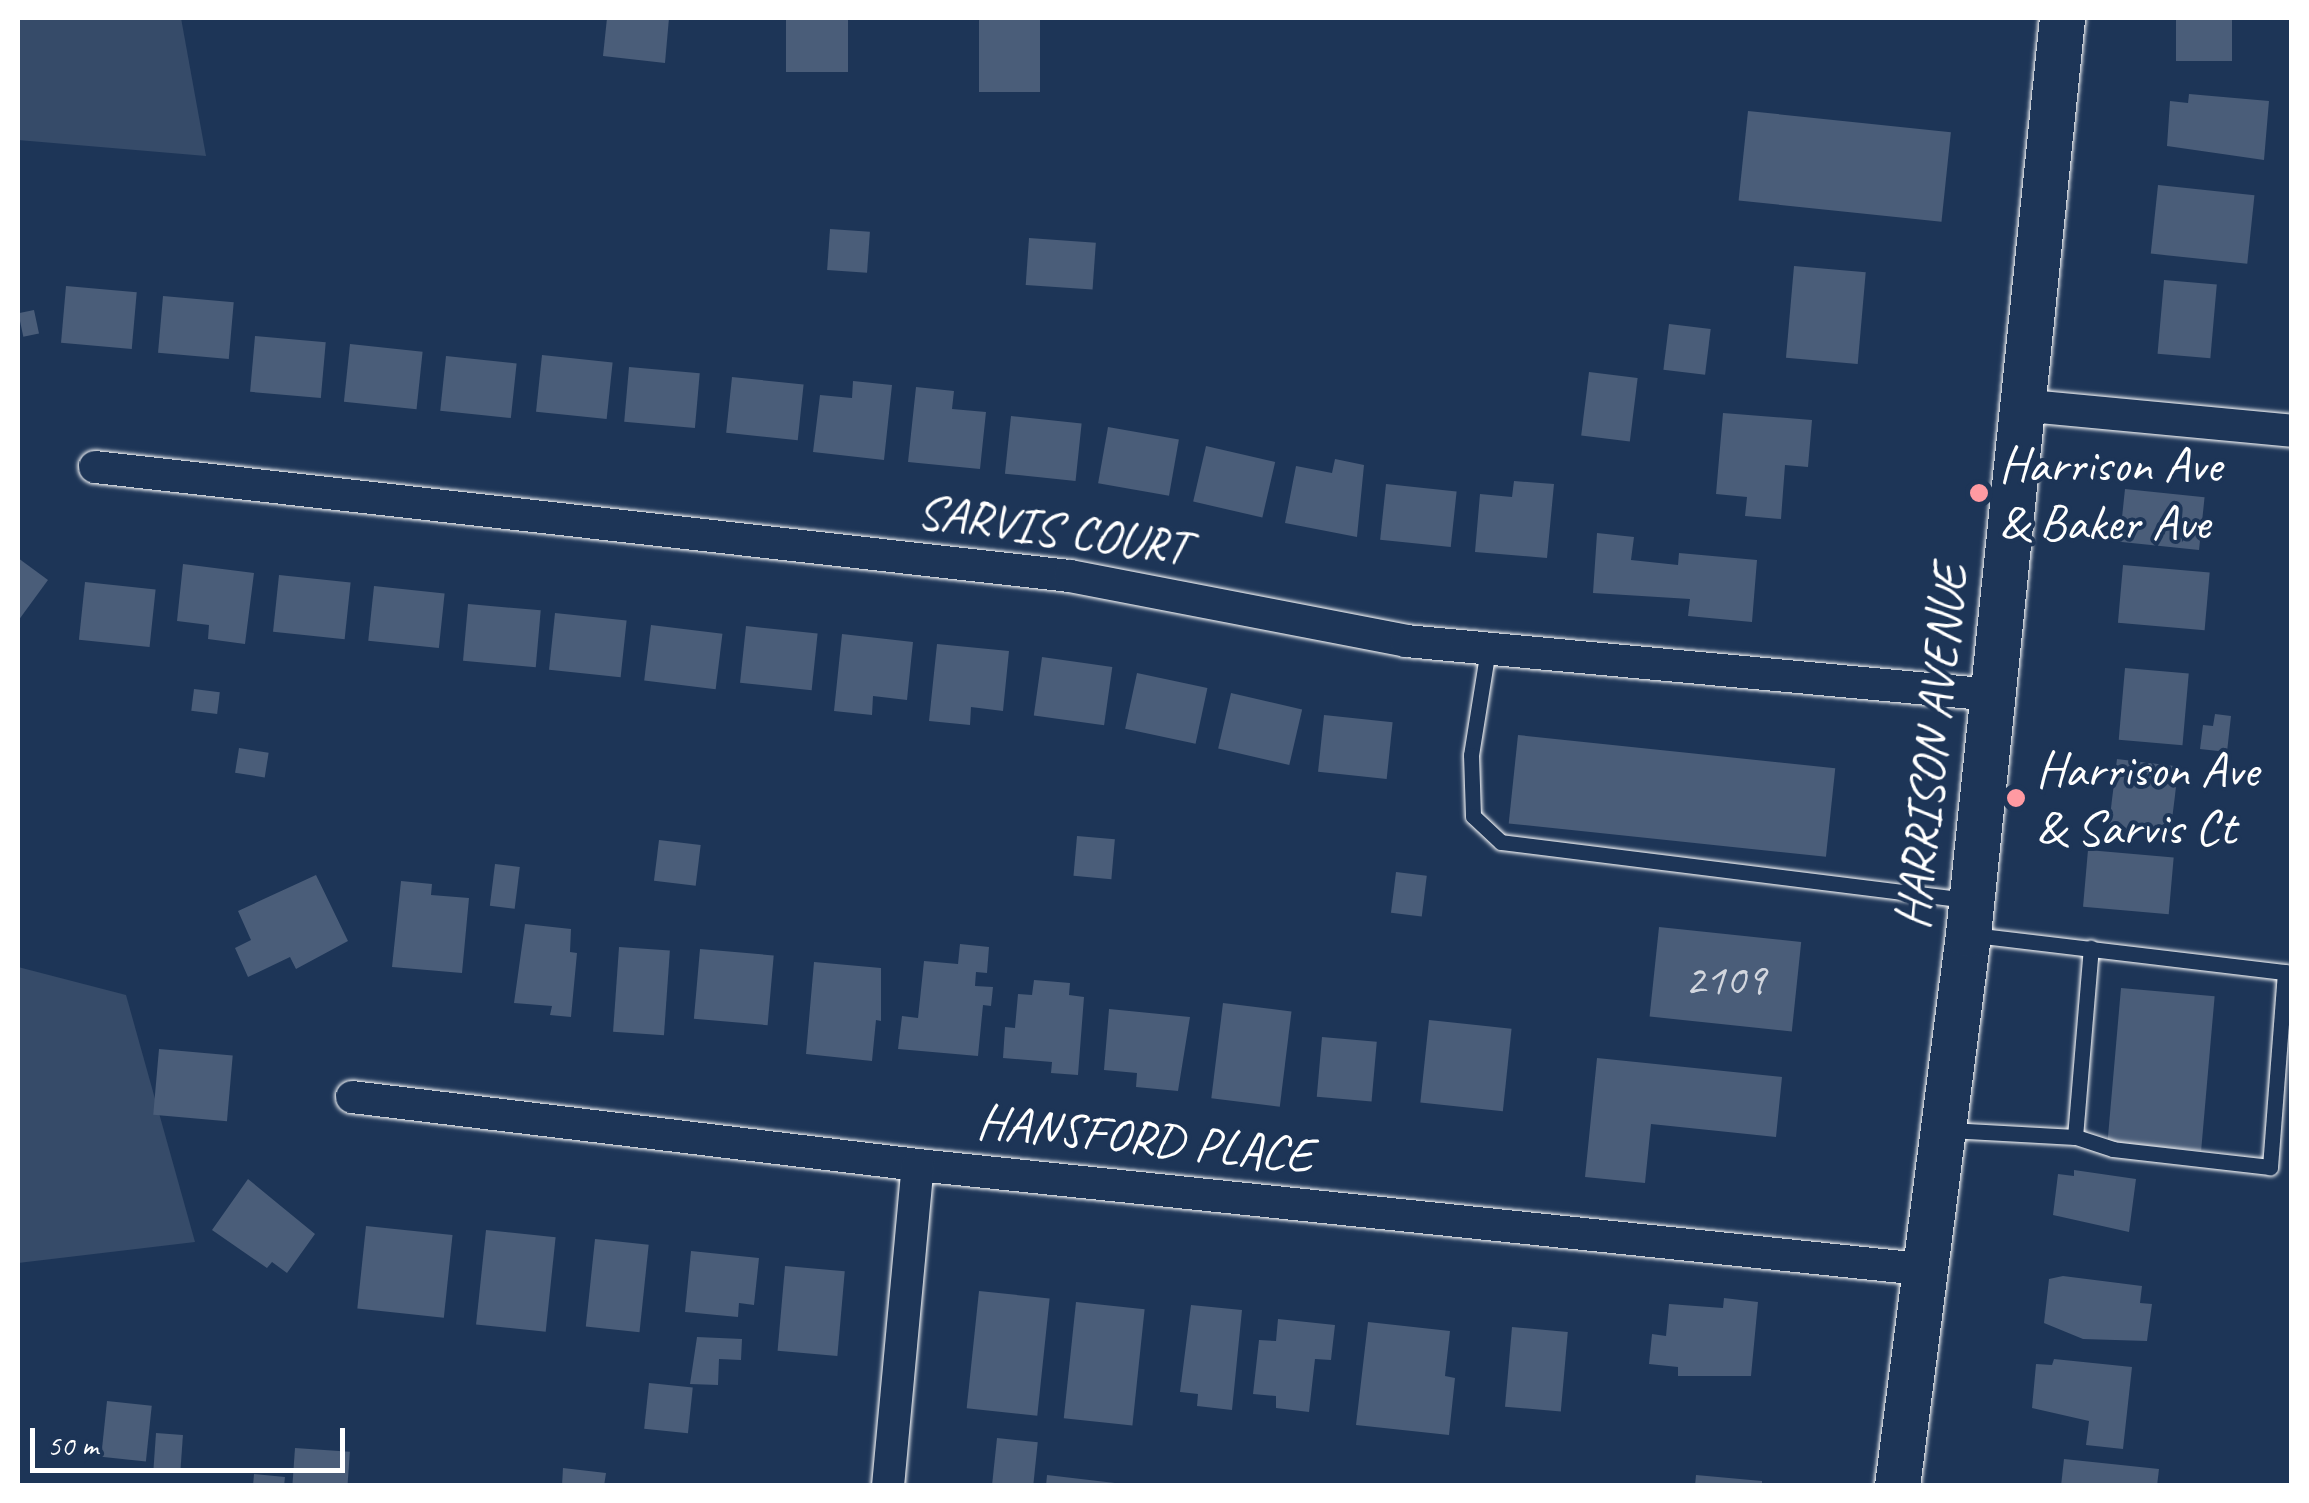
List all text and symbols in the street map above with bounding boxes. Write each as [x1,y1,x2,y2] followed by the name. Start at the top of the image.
[1999,434,2221,552] place label: Harrison Ave & Baker Ave
[913,480,1193,578] street label: SARVIS COURT
[1968,482,1990,504] marker: Harrison Ave & Baker Ave
[1882,563,1980,931] street label: HARRISON AVENUE
[2036,739,2258,856] place label: Harrison Ave & Sarvis Ct
[2005,787,2027,809] marker: Harrison Ave & Sarvis Ct
[1685,953,1765,1007] house number: 2109
[974,1091,1316,1185] street label: HANSFORD PLACE
[35,1408,350,1470] scale bar
[47,1426,98,1464] text: 50 m

